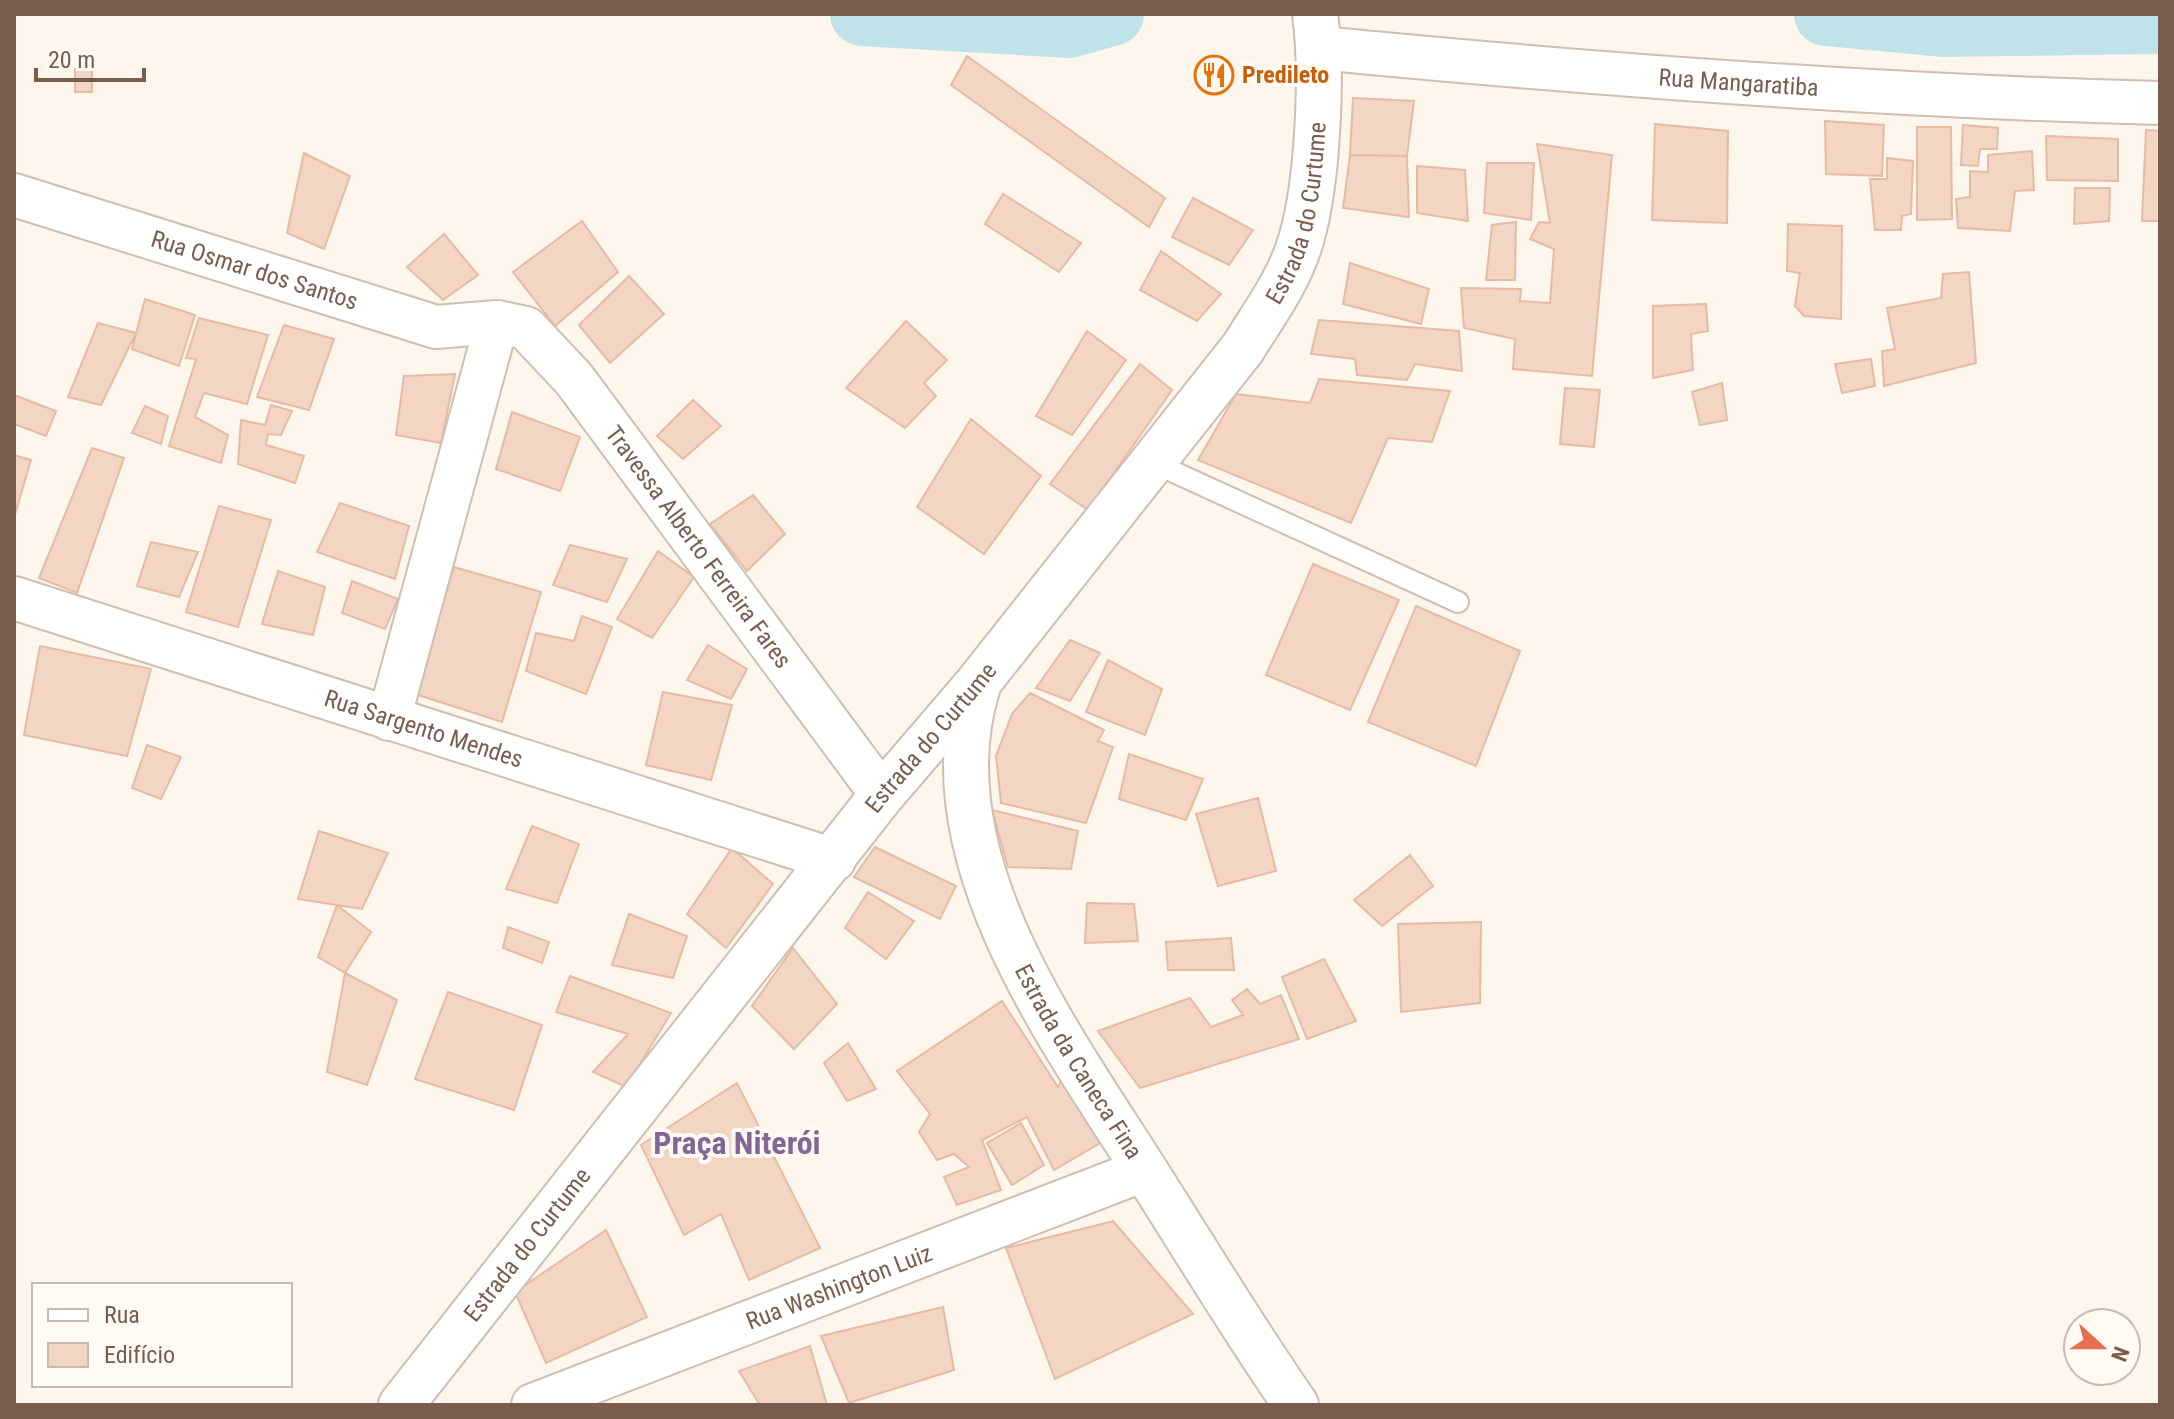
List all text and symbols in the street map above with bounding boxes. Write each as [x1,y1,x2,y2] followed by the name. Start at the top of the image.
[36,32,144,82] scale bar
[48,46,95,74] text: 20 m
[1193,54,1235,96] restaurant icon: Predileto
[1242,61,1329,89] place label: Predileto
[1658,63,1819,102] street label: Rua Mangaratiba
[1260,121,1332,309] street label: Estrada do Curtume
[148,225,361,316] street label: Rua Osmar dos Santos
[600,420,797,674] street label: Travessa Alberto Ferreira Fares
[859,657,1002,818] street label: Estrada do Curtume
[321,684,526,774] street label: Rua Sargento Mendes
[1009,960,1148,1164] street label: Estrada da Caneca Fina
[653,1124,821,1162] district label: Praça Niterói
[458,1162,596,1327] street label: Estrada do Curtume
[742,1239,936,1336] street label: Rua Washington Luiz
[32,1283,292,1387] legend
[104,1301,140,1329] text: Rua
[2062,1307,2142,1387] north arrow
[104,1341,175,1369] text: Edifício
[2106,1343,2134,1365] text: N

